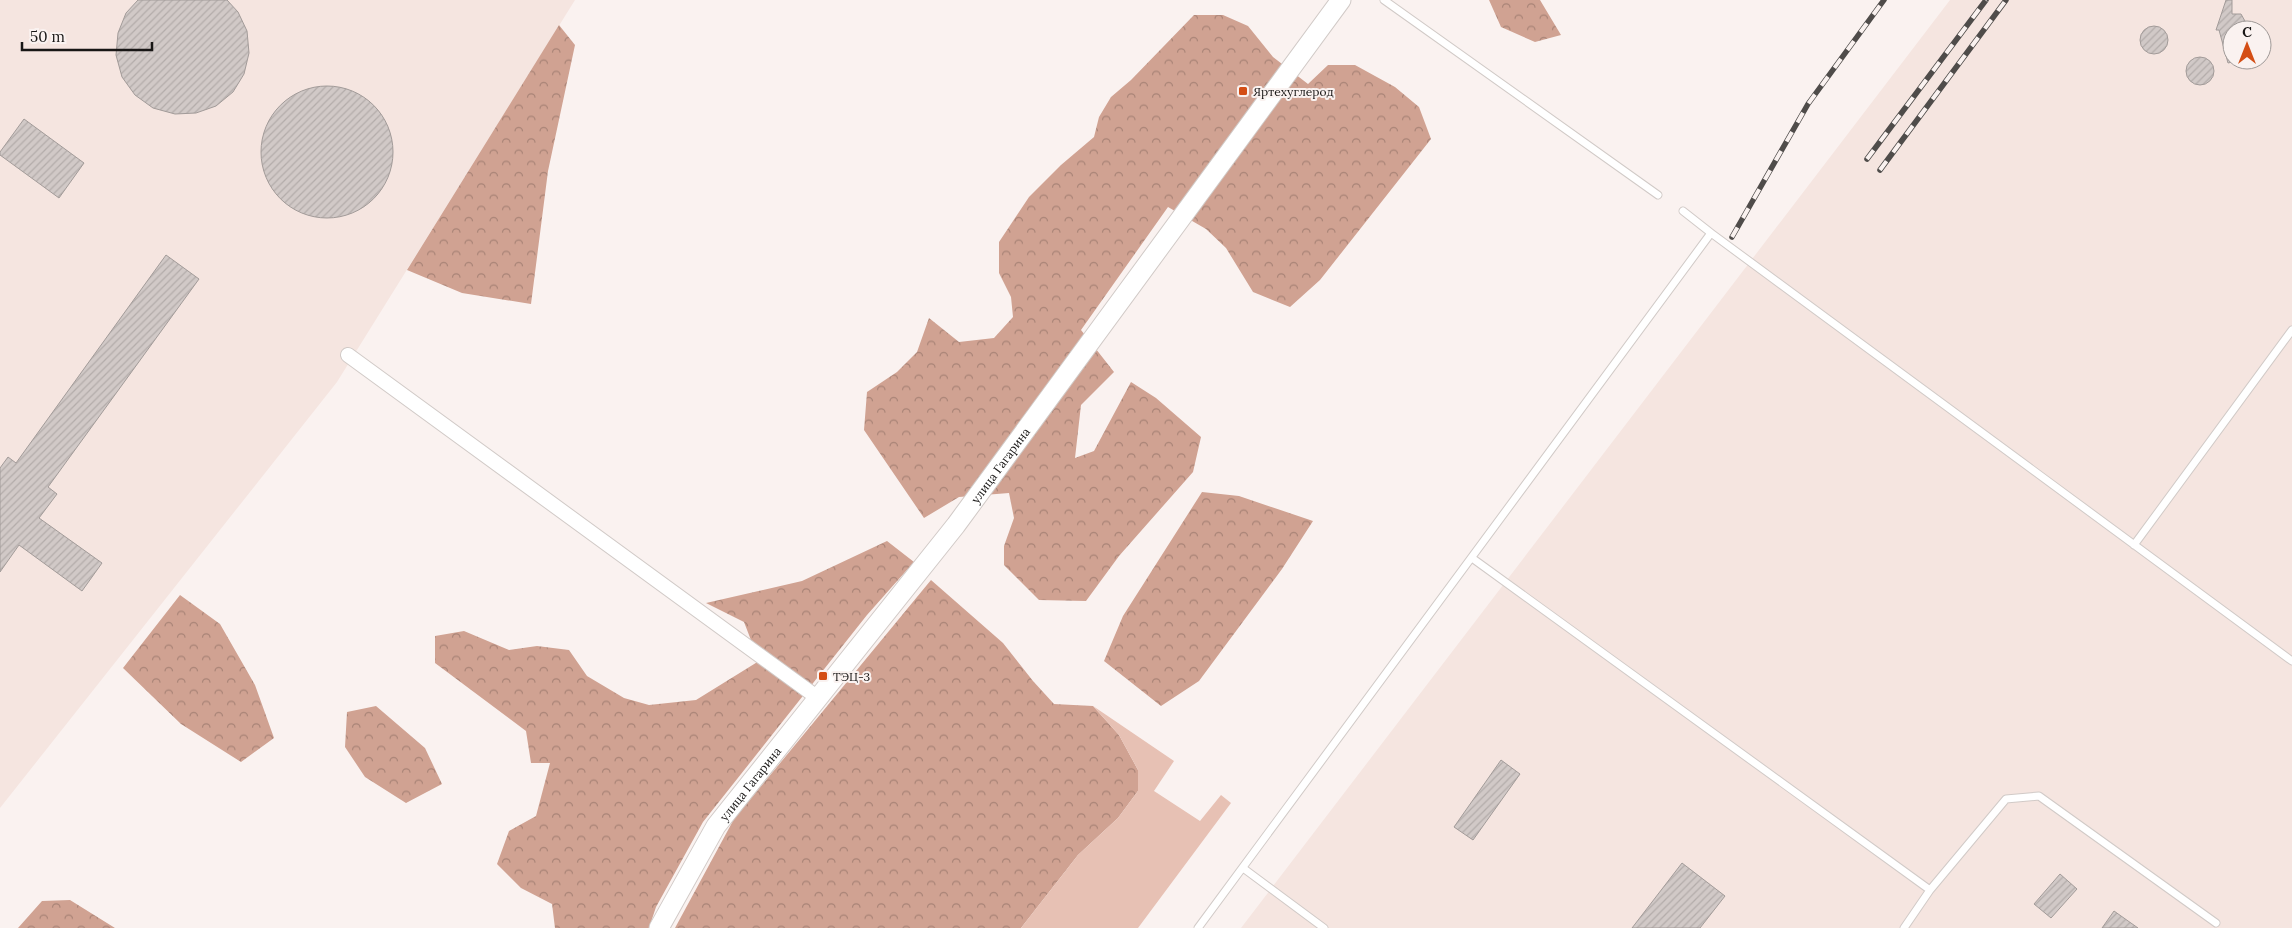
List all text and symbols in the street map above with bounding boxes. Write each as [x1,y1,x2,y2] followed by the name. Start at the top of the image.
[22,20,152,52] scale bar
[2222,20,2272,70] north arrow
[2242,23,2252,41] text: С
[30,27,65,46] text: 50 m
[1253,84,1334,99] place label: Яртехуглерод
[1237,85,1249,97] marker: Яртехуглерод
[967,424,1033,506] street label: улица Гагарина
[833,669,871,684] place label: ТЭЦ-3
[817,670,829,682] marker: ТЭЦ-3
[716,744,784,824] street label: улица Гагарина

